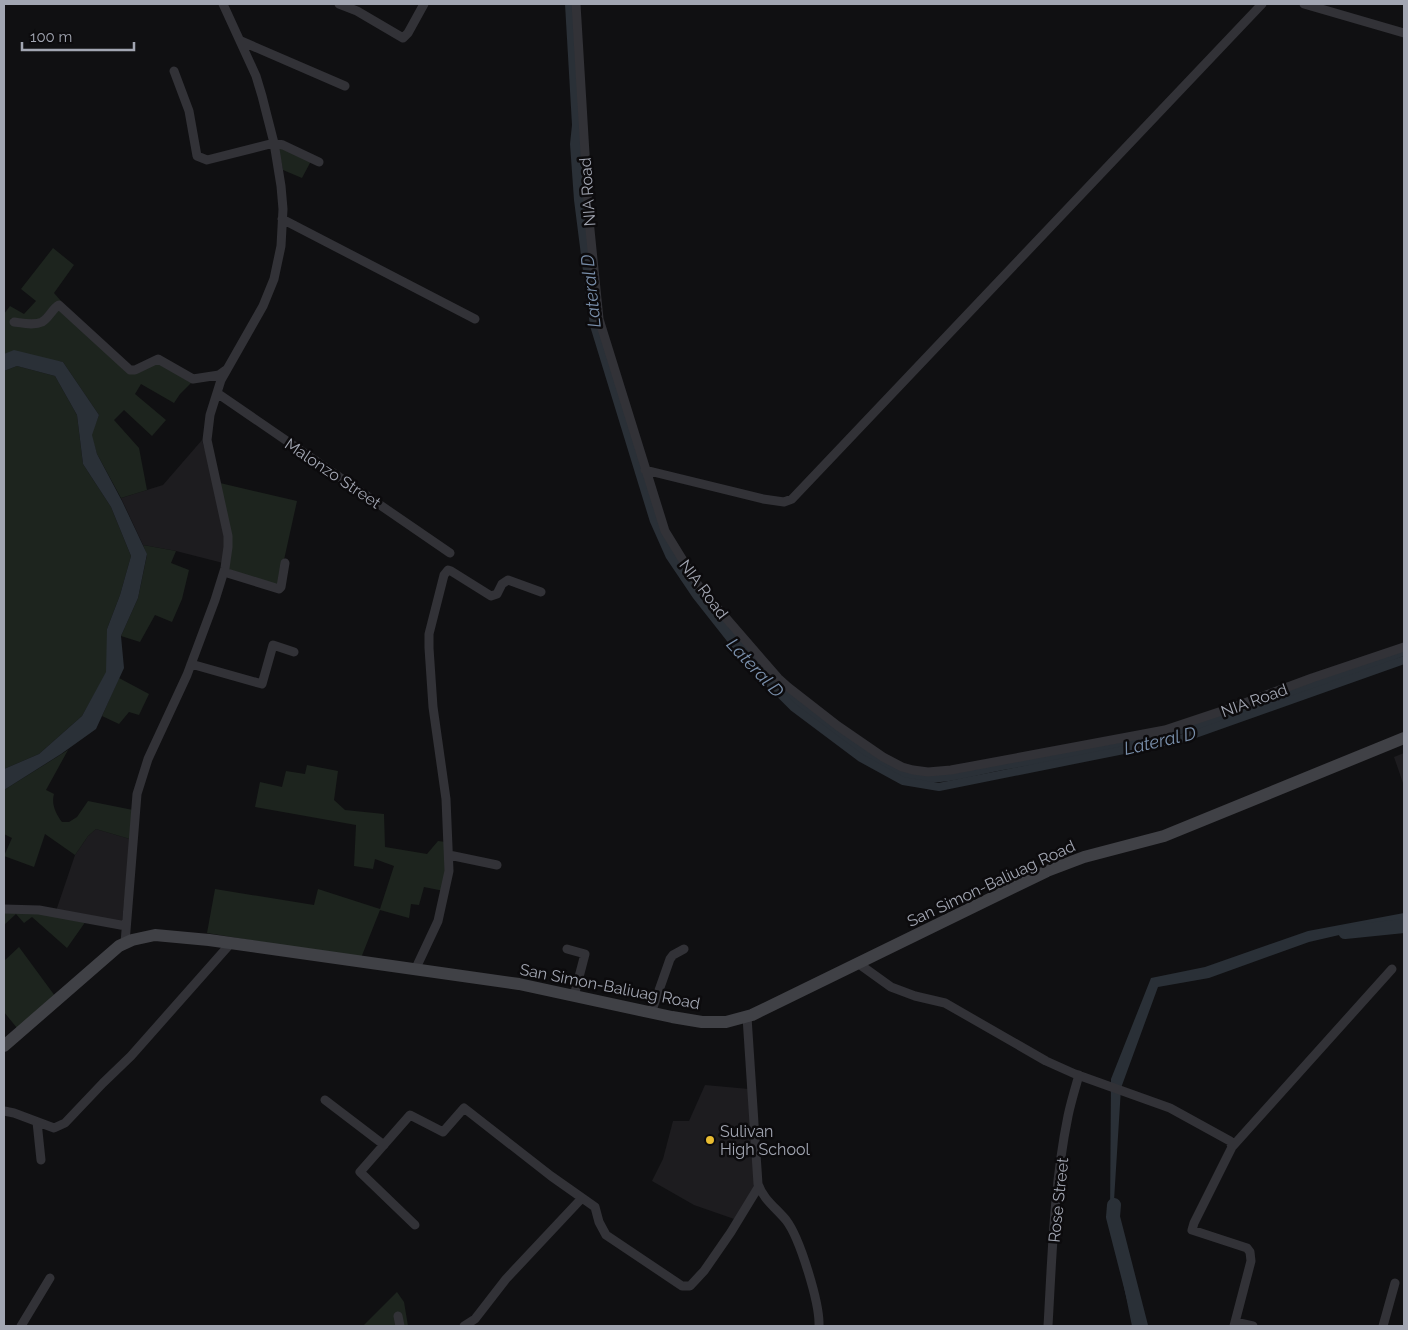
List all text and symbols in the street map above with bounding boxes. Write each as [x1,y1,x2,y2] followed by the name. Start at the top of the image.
[22,20,135,52] scale bar
[30,28,72,46] text: 100 m
[576,157,599,227] street label: NIA Road
[576,253,605,329] water label: Lateral D
[281,434,385,513] street label: Malonzo Street
[675,556,732,623] street label: NIA Road
[723,634,788,702] water label: Lateral D
[1218,680,1290,721] street label: NIA Road
[1122,722,1198,759] water label: Lateral D
[904,836,1078,931] street label: San Simon-Baliuag Road
[518,960,702,1013] street label: San Simon-Baliuag Road
[720,1122,810,1159] place label: Sulivan High School
[704,1134,716,1146] marker: Sulivan High School
[1045,1156,1072,1243] street label: Rose Street

